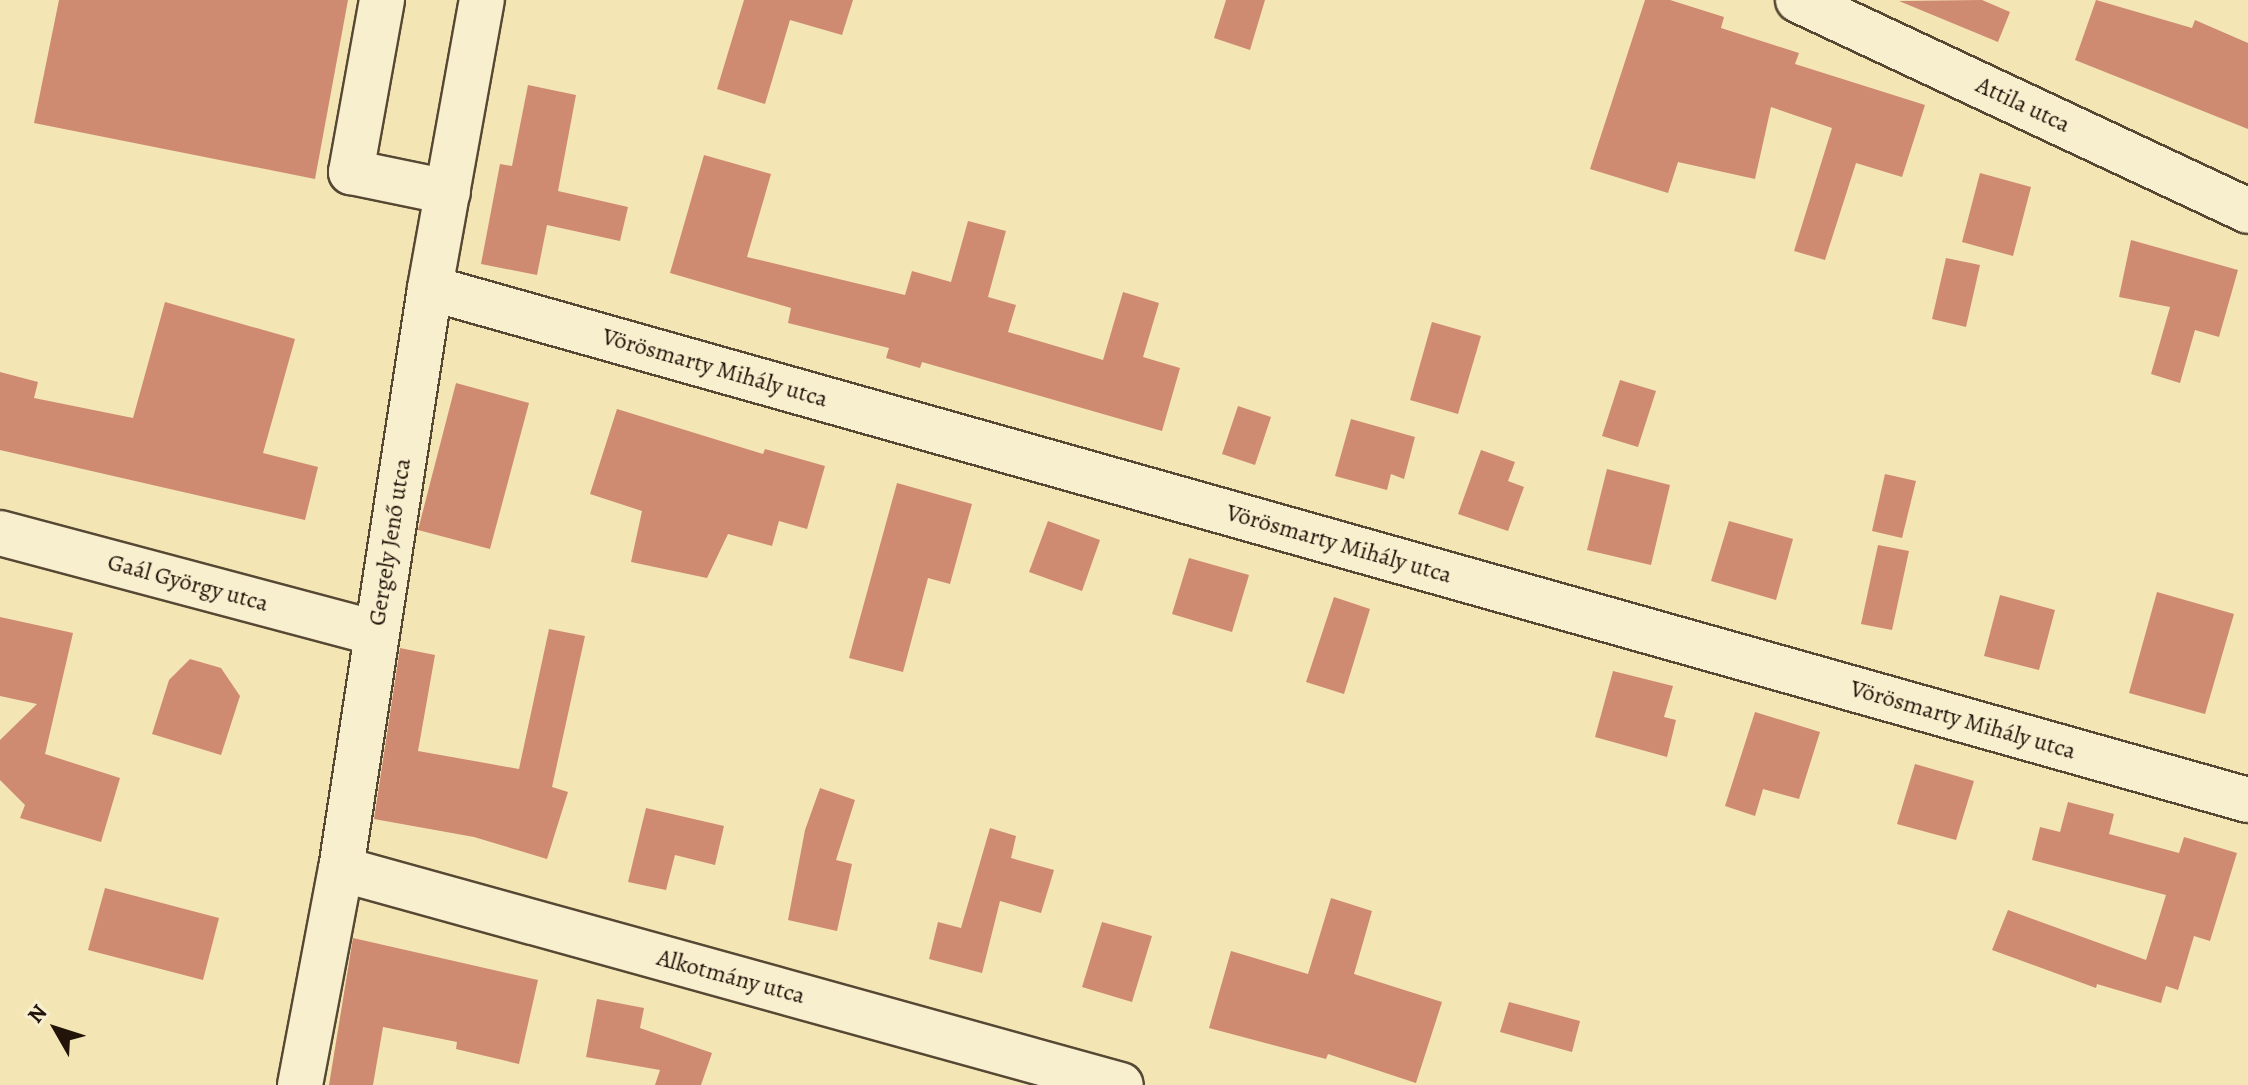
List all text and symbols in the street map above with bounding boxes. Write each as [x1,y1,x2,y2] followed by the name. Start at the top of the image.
[1971,71,2075,139] street label: Attila utca
[599,322,831,414] street label: Vörösmarty Mihály utca
[363,456,417,628] street label: Gergely Jenő utca
[1223,498,1455,590] street label: Vörösmarty Mihály utca
[104,548,272,618] street label: Gaál György utca
[1847,674,2079,766] street label: Vörösmarty Mihály utca
[654,943,808,1011] street label: Alkotmány utca
[16,989,96,1069] north arrow
[21,998,54,1030] text: N

